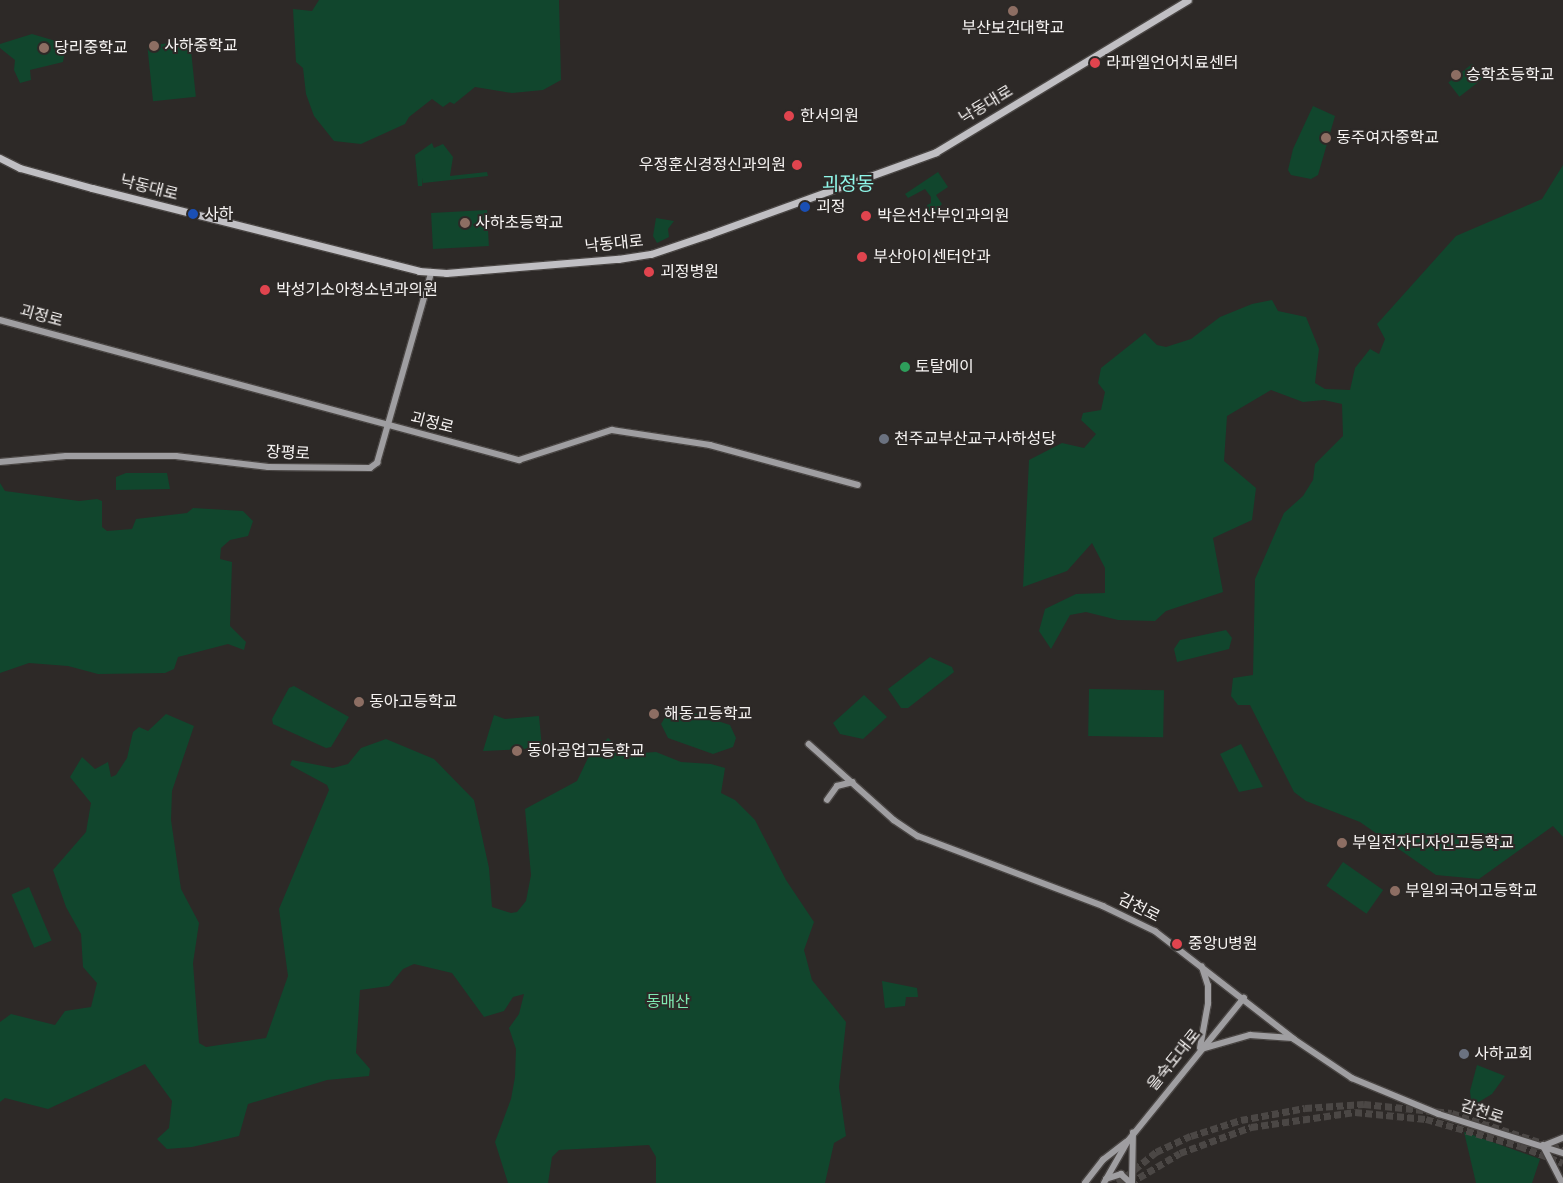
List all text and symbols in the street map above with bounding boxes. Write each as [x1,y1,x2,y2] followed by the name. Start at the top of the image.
[1007,5,1019,17] marker: 부산보건대학교
[961,18,1065,38] place label: 부산보건대학교
[164,36,238,56] place label: 사하중학교
[54,38,128,58] place label: 당리중학교
[148,40,160,52] marker: 사하중학교
[38,42,50,54] marker: 당리중학교
[1106,53,1238,73] place label: 라파엘언어치료센터
[1088,56,1102,70] marker: 라파엘언어치료센터
[1466,65,1554,85] place label: 승학초등학교
[1450,69,1462,81] marker: 승학초등학교
[956,82,1016,128] street label: 낙동대로
[800,106,859,126] place label: 한서의원
[782,109,796,123] marker: 한서의원
[1336,128,1439,148] place label: 동주여자중학교
[1320,132,1332,144] marker: 동주여자중학교
[639,155,786,175] place label: 우정훈신경정신과의원
[790,158,804,172] marker: 우정훈신경정신과의원
[118,172,180,204] street label: 낙동대로
[822,173,874,195] district label: 괴정동
[816,197,845,217] place label: 괴정
[798,200,812,214] marker: 괴정
[204,204,233,224] place label: 사하
[877,206,1009,226] place label: 박은선산부인과의원
[186,207,200,221] marker: 사하
[859,209,873,223] marker: 박은선산부인과의원
[475,213,563,233] place label: 사하초등학교
[459,217,471,229] marker: 사하초등학교
[584,231,644,257] street label: 낙동대로
[873,247,991,267] place label: 부산아이센터안과
[855,250,869,264] marker: 부산아이센터안과
[660,262,719,282] place label: 괴정병원
[642,265,656,279] marker: 괴정병원
[276,280,438,300] place label: 박성기소아청소년과의원
[258,283,272,297] marker: 박성기소아청소년과의원
[17,301,65,331] street label: 괴정로
[915,357,974,377] place label: 토탈에이
[899,361,911,373] marker: 토탈에이
[408,408,456,438] street label: 괴정로
[894,429,1056,449] place label: 천주교부산교구사하성당
[878,433,890,445] marker: 천주교부산교구사하성당
[265,442,311,464] street label: 장평로
[369,692,457,712] place label: 동아고등학교
[353,696,365,708] marker: 동아고등학교
[664,704,752,724] place label: 해동고등학교
[648,708,660,720] marker: 해동고등학교
[527,741,645,761] place label: 동아공업고등학교
[511,745,523,757] marker: 동아공업고등학교
[1352,833,1514,853] place label: 부일전자디자인고등학교
[1336,837,1348,849] marker: 부일전자디자인고등학교
[1405,881,1537,901] place label: 부일외국어고등학교
[1389,885,1401,897] marker: 부일외국어고등학교
[1115,889,1163,927] street label: 감천로
[1188,934,1258,954] place label: 중앙U병원
[1170,937,1184,951] marker: 중앙U병원
[646,992,690,1012] park label: 동매산
[1143,1025,1205,1095] street label: 을숙도대로
[1474,1044,1533,1064] place label: 사하교회
[1458,1048,1470,1060] marker: 사하교회
[1458,1096,1506,1128] street label: 감천로

